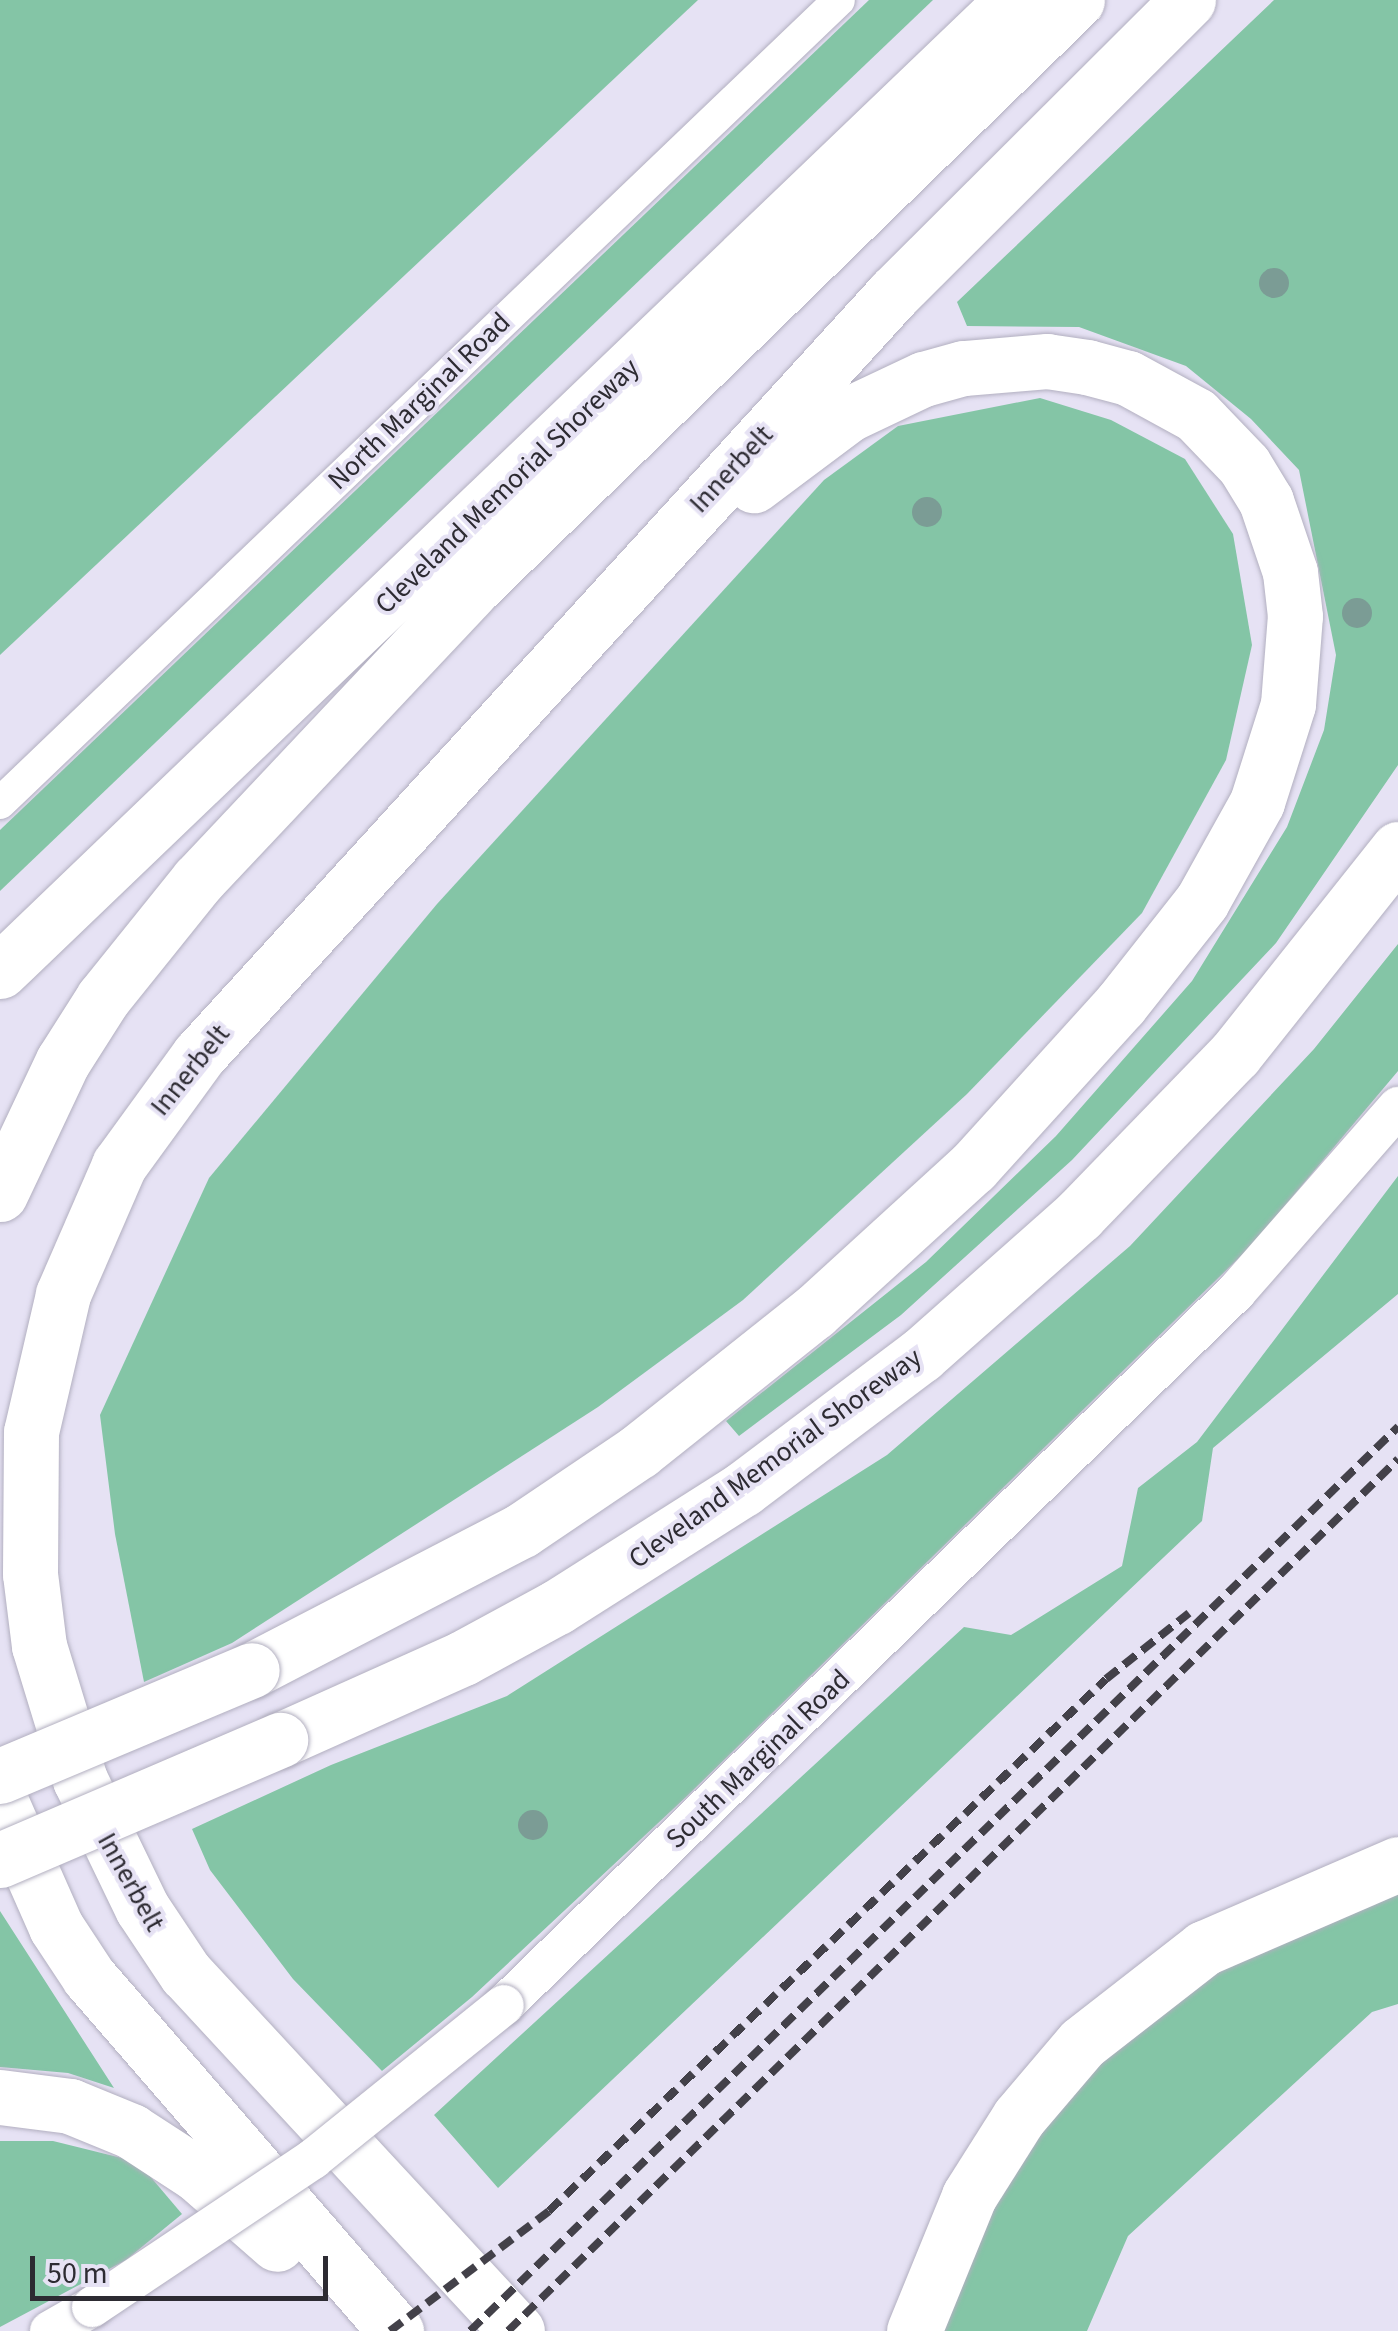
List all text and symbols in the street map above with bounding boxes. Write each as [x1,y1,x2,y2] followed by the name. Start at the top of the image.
[321,305,517,497] street label: North Marginal Road
[368,351,646,621] street label: Cleveland Memorial Shoreway
[682,418,780,520] street label: Innerbelt
[143,1018,237,1122] street label: Innerbelt
[622,1340,928,1576] street label: Cleveland Memorial Shoreway
[659,1663,857,1855] street label: South Marginal Road
[90,1827,172,1937] street label: Innerbelt
[35,2236,332,2298] scale bar
[47,2252,108,2295] text: 50 m

